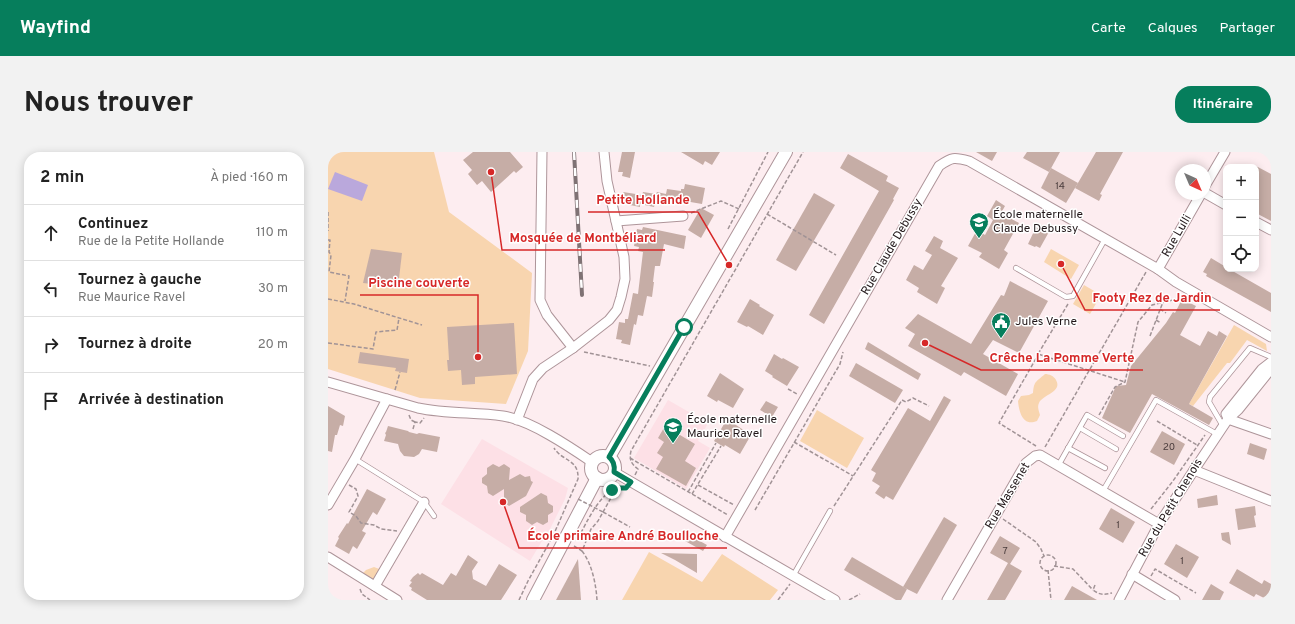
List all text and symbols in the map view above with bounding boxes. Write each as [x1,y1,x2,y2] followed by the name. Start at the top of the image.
[20,16,91,40] text: Wayfind
[1091,20,1126,37] text: Carte
[1148,20,1198,37] text: Calques
[1220,20,1275,37] text: Partager
[24,86,193,122] text: Nous trouver
[1175,86,1271,123] button: Itinéraire
[1175,164,1211,200] north arrow
[1223,164,1259,272] map controls
[1223,164,1259,200] button: +
[40,167,84,189] text: 2 min
[210,170,288,186] text: À pied · 160 m
[1055,180,1065,193] house number: 14
[588,187,698,212] callout: Petite Hollande
[596,193,690,209] text: Petite Hollande
[858,196,926,298] street label: Rue Claude Debussy
[1223,200,1259,236] button: −
[993,207,1083,237] place label: École maternelle Claude Debussy
[968,211,990,239] school or university icon: École maternelle Claude Debussy
[1158,212,1196,260] street label: Rue Lulli
[78,215,148,234] text: Continuez
[40,222,62,244] icon: ahead
[256,225,288,241] text: 110 m
[502,225,665,250] callout: Mosquée de Montbéliard
[509,231,657,247] text: Mosquée de Montbéliard
[78,234,224,250] text: Rue de la Petite Hollande
[1223,236,1259,272] button: locate
[360,270,478,295] callout: Piscine couverte
[78,271,202,290] text: Tournez à gauche
[368,276,470,292] text: Piscine couverte
[40,278,62,300] icon: left
[258,281,288,297] text: 30 m
[1085,285,1220,310] callout: Footy Rez de Jardin
[78,290,185,306] text: Rue Maurice Ravel
[1092,291,1212,307] text: Footy Rez de Jardin
[990,311,1012,339] public building icon: Jules Verne
[1015,314,1077,330] place label: Jules Verne
[675,318,693,336] route start
[40,334,62,356] icon: right
[78,335,192,354] text: Tournez à droite
[258,337,288,353] text: 20 m
[981,345,1143,370] callout: Crêche La Pomme Verte
[989,351,1135,367] text: Crêche La Pomme Verte
[40,390,62,412] icon: arrive
[78,391,224,410] text: Arrivée à destination
[687,412,777,442] place label: École maternelle Maurice Ravel
[662,416,684,444] school or university icon: École maternelle Maurice Ravel
[1163,441,1175,454] house number: 20
[1135,456,1207,560] street label: Rue du Petit Chenois
[982,460,1034,532] street label: Rue Massenet
[603,481,621,499] route end
[1116,519,1120,532] house number: 1
[519,523,727,548] callout: École primaire André Boulloche
[527,527,719,545] text: École primaire André Boulloche
[1002,545,1008,558] house number: 7
[1180,555,1184,568] house number: 1

